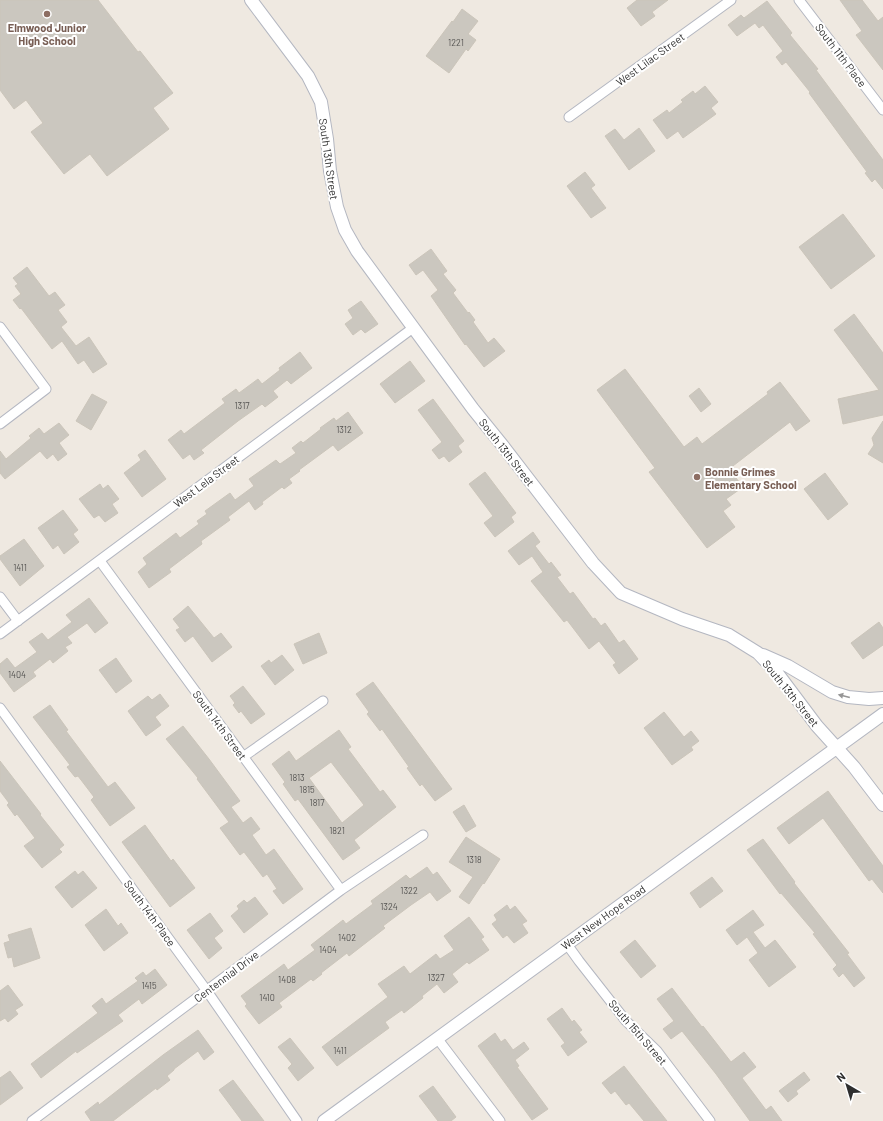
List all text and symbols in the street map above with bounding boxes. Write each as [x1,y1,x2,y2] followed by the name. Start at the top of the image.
[42,9,52,19] marker: Elmwood Junior High School
[8,21,87,47] place label: Elmwood Junior High School
[813,21,869,90] street label: South 11th Place
[613,30,687,88] street label: West Lilac Street
[448,37,464,48] house number: 1221
[317,117,341,201] street label: South 13th Street
[234,400,250,411] house number: 1317
[477,416,537,488] street label: South 13th Street
[336,424,352,435] house number: 1312
[171,452,241,510] street label: West Lela Street
[705,465,797,491] place label: Bonnie Grimes Elementary School
[692,472,702,482] marker: Bonnie Grimes Elementary School
[13,562,27,573] house number: 1411
[760,657,822,729] street label: South 13th Street
[8,669,26,680] house number: 1404
[190,688,250,762] street label: South 14th Street
[838,692,851,698] one-way arrow
[289,772,305,783] house number: 1813
[299,784,315,795] house number: 1815
[310,797,325,808] house number: 1817
[329,825,345,836] house number: 1821
[466,854,482,865] house number: 1318
[122,877,178,949] street label: South 14th Place
[558,882,648,952] street label: West New Hope Road
[400,885,418,896] house number: 1322
[380,901,398,912] house number: 1324
[338,932,356,943] house number: 1402
[319,944,337,955] house number: 1404
[191,947,261,1005] street label: Centennial Drive
[428,972,445,983] house number: 1327
[278,974,296,985] house number: 1408
[141,980,157,991] house number: 1415
[259,992,275,1003] house number: 1410
[606,997,670,1067] street label: South 15th Street
[333,1045,347,1056] house number: 1411
[827,1065,867,1105] north arrow
[834,1069,847,1084] text: N

